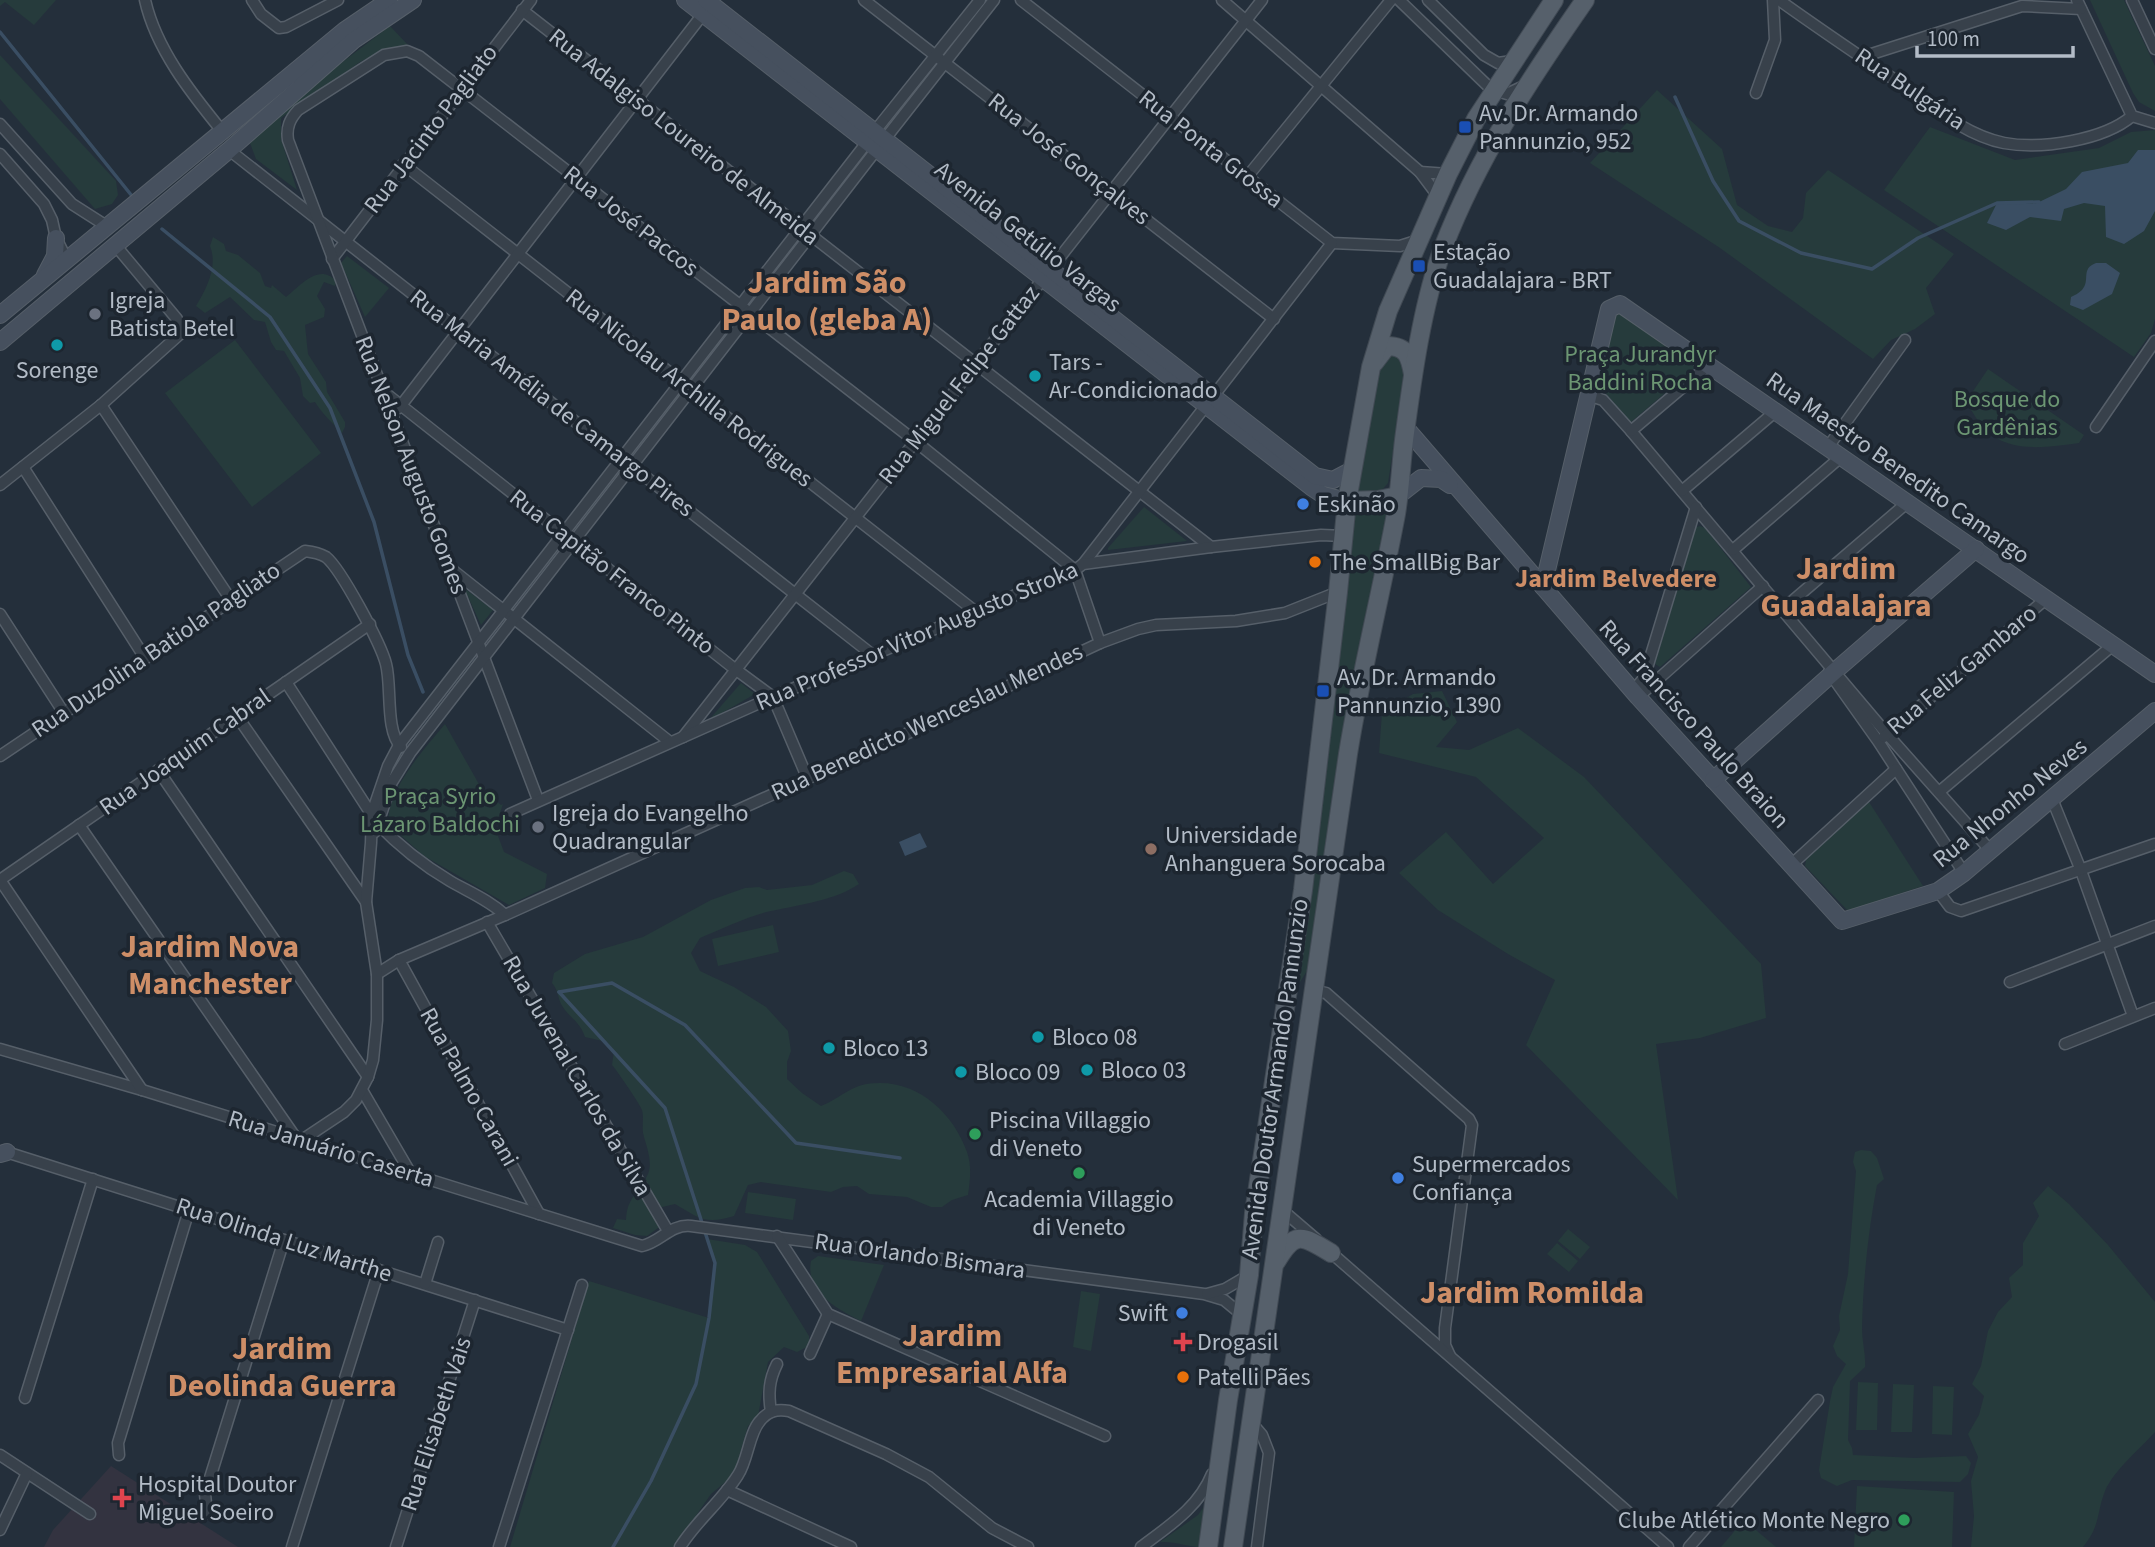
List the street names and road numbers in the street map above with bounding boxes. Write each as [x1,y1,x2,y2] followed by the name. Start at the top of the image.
[541,20,827,254] street label: Rua Adalgiso Loureiro de Almeida
[356,37,506,221] street label: Rua Jacinto Pagliato
[1848,39,1972,139] street label: Rua Bulgária
[1131,81,1291,217] street label: Rua Ponta Grossa
[980,84,1158,234] street label: Rua José Gonçalves
[927,153,1129,321] street label: Avenida Getúlio Vargas
[556,157,706,285] street label: Rua José Paccos
[870,278,1048,492] street label: Rua Miguel Felipe Gattaz
[558,280,820,496] street label: Rua Nicolau Archilla Rodrigues
[402,281,702,525] street label: Rua Maria Amélia de Camargo Pires
[346,331,476,599] street label: Rua Nelson Augusto Gomes
[1759,363,2037,573] street label: Rua Maestro Benedito Camargo
[502,481,722,663] street label: Rua Capitão Franco Pinto
[751,552,1083,720] street label: Rua Professor Vitor Augusto Stroka
[24,553,288,747] street label: Rua Duzolina Batiola Pagliato
[1879,596,2045,744] street label: Rua Feliz Gambaro
[1590,612,1798,836] street label: Rua Francisco Paulo Braion
[765,634,1089,810] street label: Rua Benedicto Wenceslau Mendes
[92,680,278,824] street label: Rua Joaquim Cabral
[1925,730,2095,876] street label: Rua Nhonho Neves
[1232,896,1318,1262] street label: Avenida Doutor Armando Pannunzio
[494,949,660,1203] street label: Rua Juvenal Carlos da Silva
[411,1001,527,1173] street label: Rua Palmo Carani
[224,1101,438,1197] street label: Rua Januário Caserta
[171,1189,397,1291] street label: Rua Olinda Luz Marthe
[812,1224,1028,1288] street label: Rua Orlando Bismara
[391,1332,481,1516] street label: Rua Elisabeth Vais

